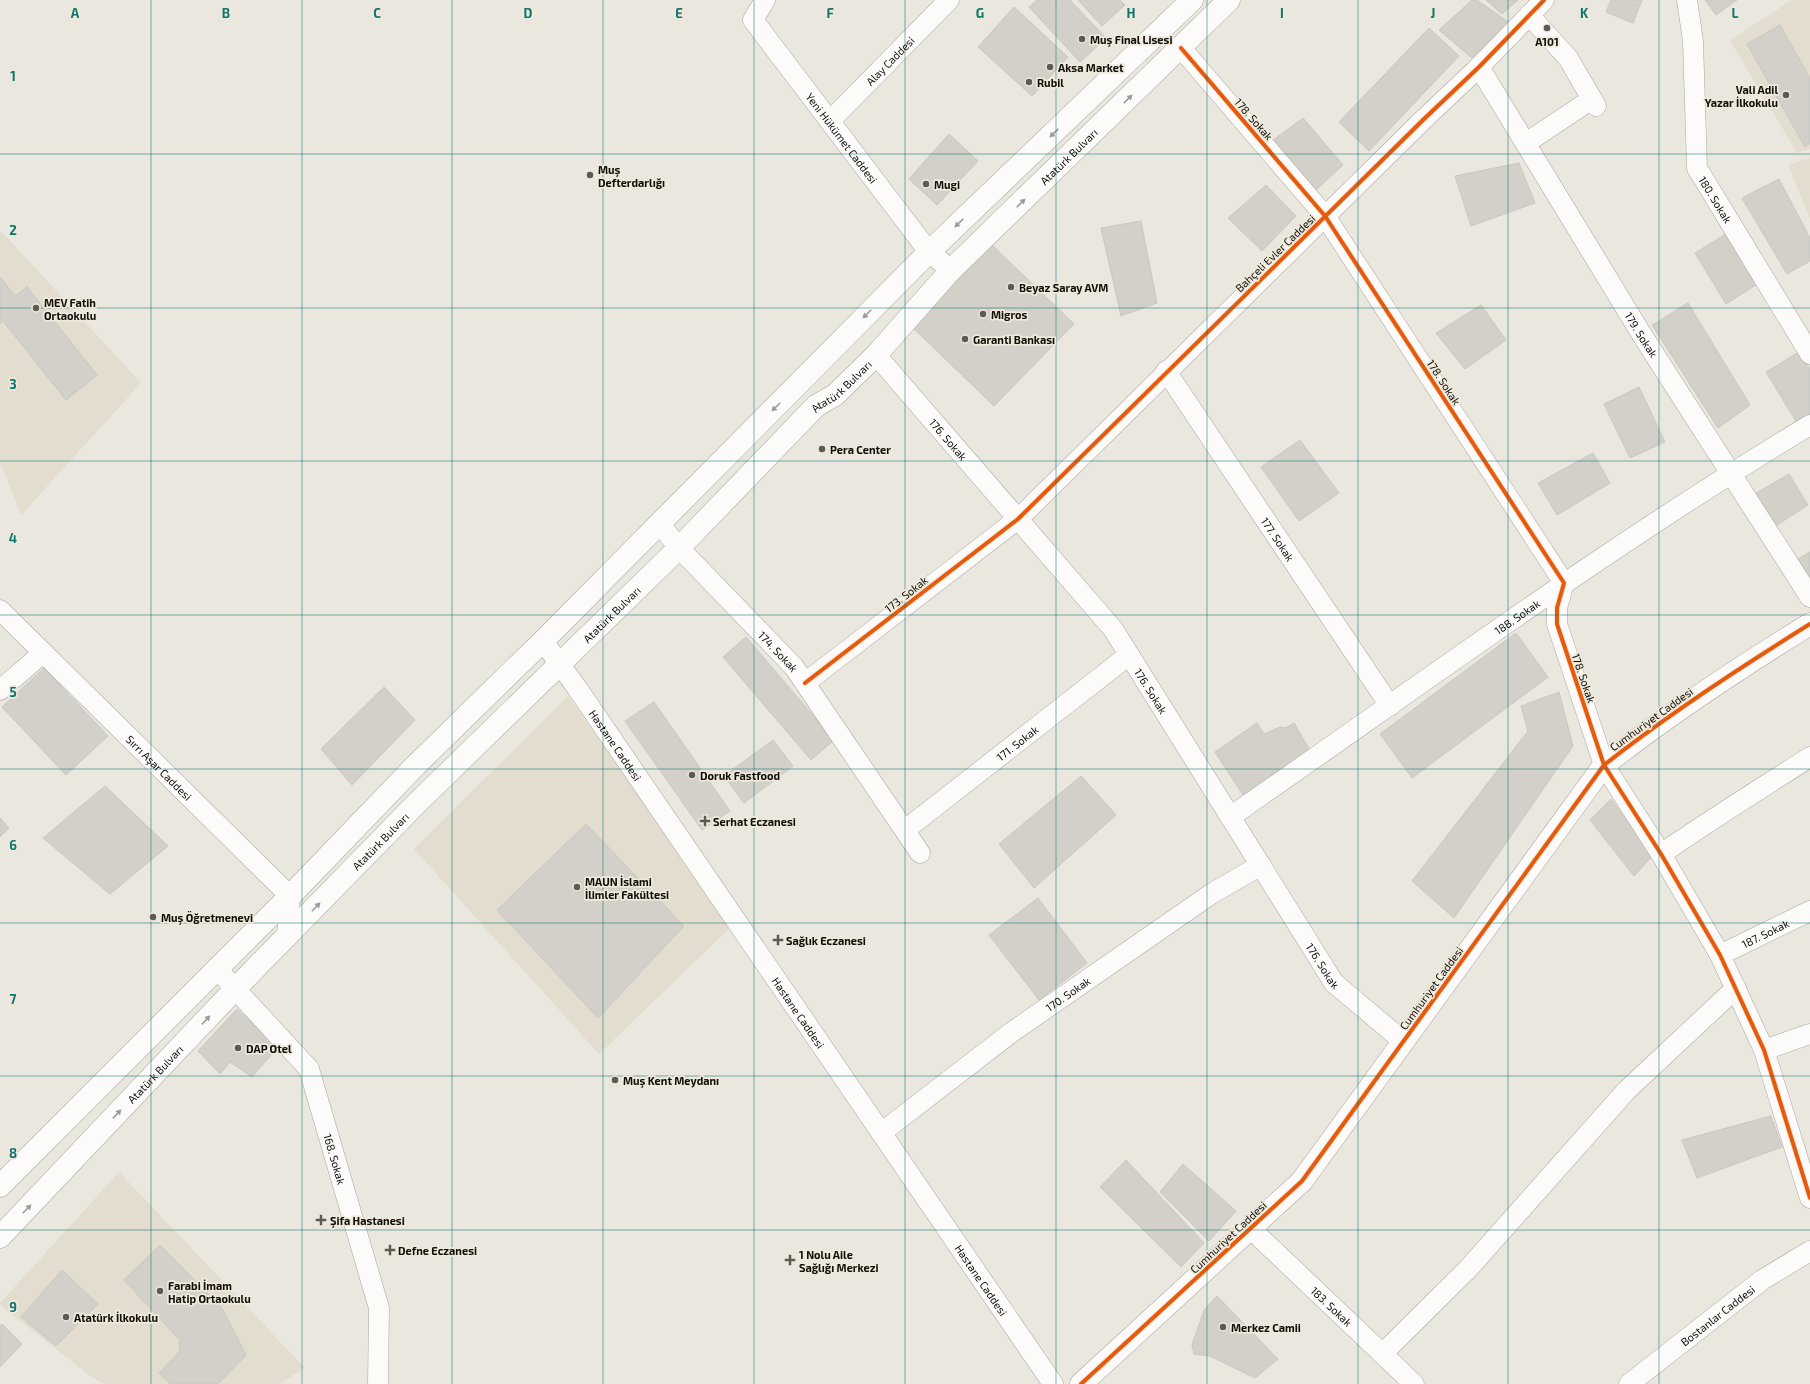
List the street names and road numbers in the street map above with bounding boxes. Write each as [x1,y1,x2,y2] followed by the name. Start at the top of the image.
[863,33,916,88] street label: Alay Caddesi
[804,90,881,185] street label: Yeni Hükümet Caddesi
[1232,95,1276,143] street label: 178. Sokak
[1037,125,1100,187] street label: Atatürk Bulvarı
[1697,173,1735,225] street label: 180. Sokak
[1232,212,1318,295] street label: Bahçeli Evler Caddesi
[1623,309,1661,360] street label: 179. Sokak
[808,357,874,414] street label: Atatürk Bulvarı
[1425,357,1464,407] street label: 178. Sokak
[927,415,970,463] street label: 176. Sokak
[1259,515,1298,564] street label: 177. Sokak
[882,573,930,615] street label: 173. Sokak
[580,583,643,645] street label: Atatürk Bulvarı
[1491,596,1542,637] street label: 188. Sokak
[756,628,802,674] street label: 174. Sokak
[1569,652,1599,705] street label: 178. Sokak
[1132,666,1171,716] street label: 176. Sokak
[1607,685,1695,753] street label: Cumhuriyet Caddesi
[587,707,645,783] street label: Hastane Caddesi
[994,722,1041,763] street label: 171. Sokak
[124,732,195,802] street label: Sırrı Aşar Caddesi
[349,809,411,872] street label: Atatürk Bulvarı
[1739,916,1791,950] street label: 187. Sokak
[1304,940,1342,991] street label: 176. Sokak
[1397,944,1465,1032] street label: Cumhuriyet Caddesi
[1043,973,1093,1013] street label: 170. Sokak
[770,974,828,1050] street label: Hastane Caddesi
[124,1042,185,1105] street label: Atatürk Bulvarı
[322,1132,349,1186] street label: 168. Sokak
[1187,1198,1269,1276] street label: Cumhuriyet Caddesi
[953,1242,1011,1318] street label: Hastane Caddesi
[1678,1282,1757,1348] street label: Bostanlar Caddesi
[1309,1283,1355,1329] street label: 183. Sokak

